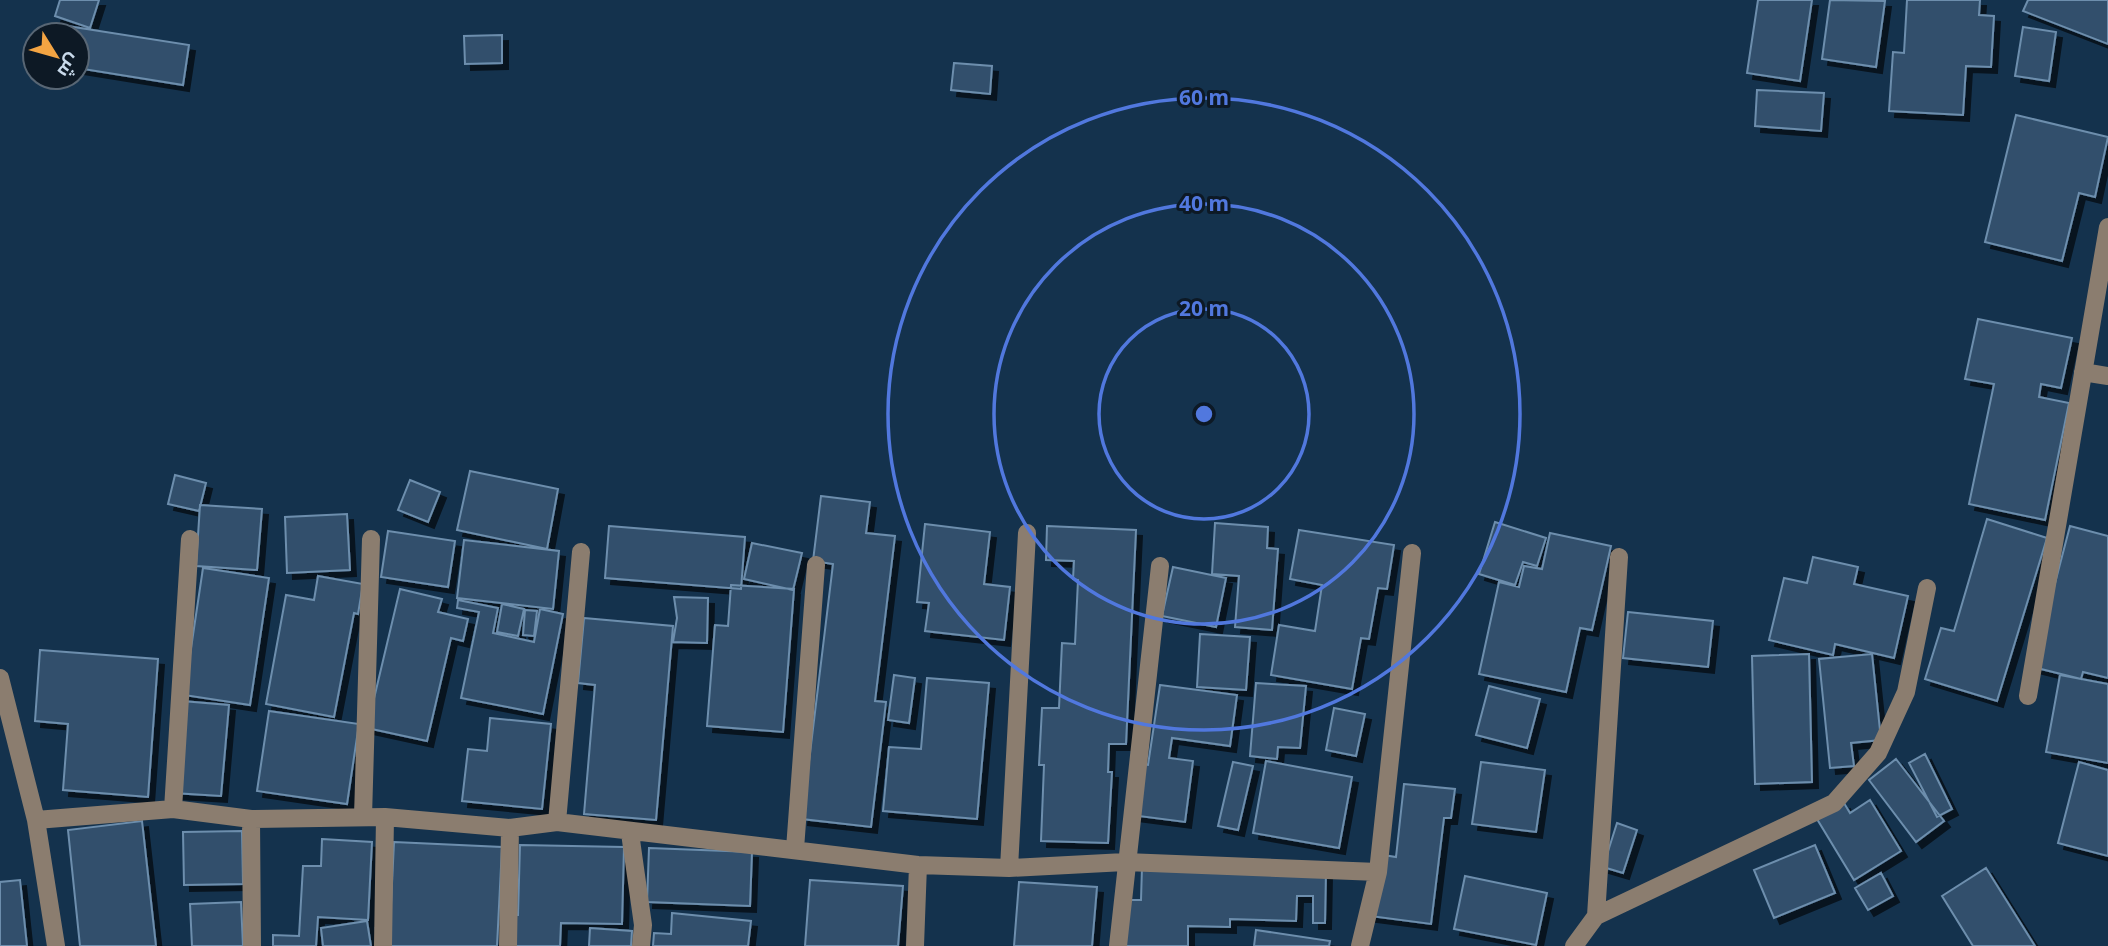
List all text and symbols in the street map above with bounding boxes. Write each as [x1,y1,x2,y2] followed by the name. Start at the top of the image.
[21,21,91,91] north arrow
[52,49,87,84] text: ش
[1179,83,1229,111] text: 60 m
[1179,189,1229,217] text: 40 m
[1179,294,1229,322] text: 20 m
[1192,402,1216,426] centre of rings

